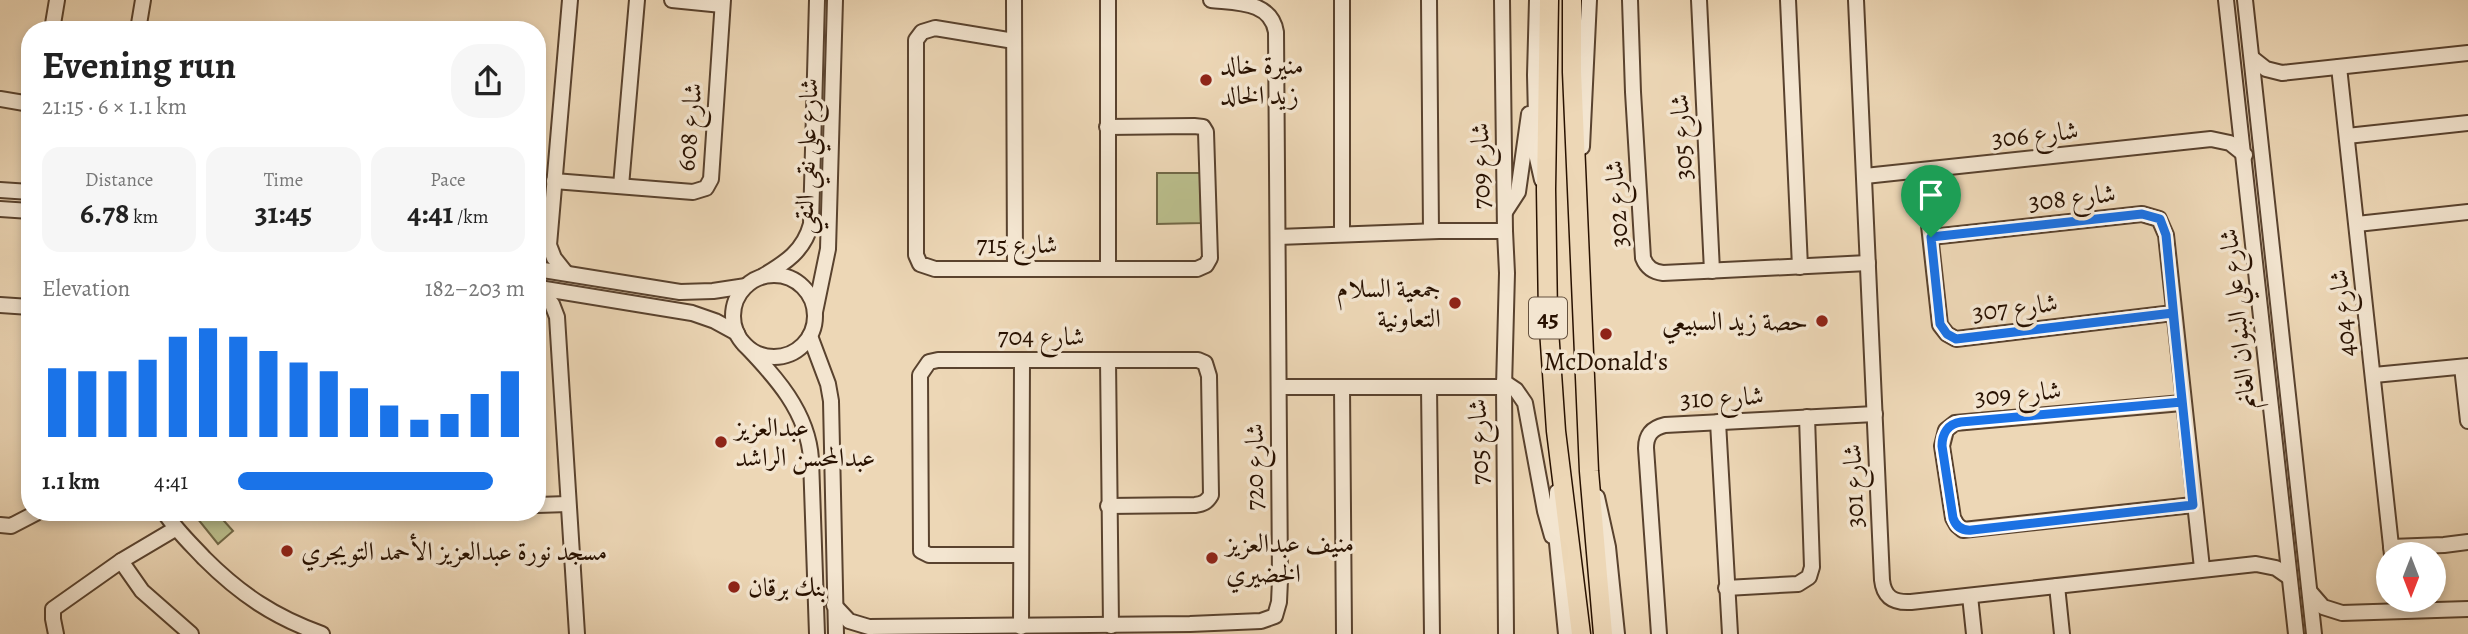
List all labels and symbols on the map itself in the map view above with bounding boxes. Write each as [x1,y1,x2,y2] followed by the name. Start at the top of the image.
[1220,48,1304,113] place label: منيرة خالد زيد الخالد
[1198,72,1214,88] marker: منيرة خالد زيد الخالد
[786,77,835,235] street label: شارع علي نقي النقي
[668,81,715,173] street label: شارع 608
[1662,93,1705,181] street label: شارع 305
[1990,113,2081,160] street label: شارع 306
[1462,122,1503,210] street label: شارع 709
[1596,159,1641,249] street label: شارع 302
[1901,165,1961,237] pin
[2027,176,2118,223] street label: شارع 308
[2211,226,2271,411] street label: شارع علي البنوان الغانم
[976,227,1058,266] street label: شارع 715
[2321,267,2368,358] street label: شارع 404
[1336,271,1441,336] place label: جمعية السلام التعاونية
[1970,285,2060,334] street label: شارع 307
[1447,295,1463,311] marker: جمعية السلام التعاونية
[1529,298,1567,338] road number: 45
[1662,304,1808,345] place label: حصة زيد السبيعي
[1814,313,1830,329] marker: حصة زيد السبيعي
[998,319,1084,358] street label: شارع 704
[1598,326,1614,342] marker: McDonald's
[1544,344,1668,379] place label: McDonald's
[1973,372,2063,419] street label: شارع 309
[1679,378,1765,421] street label: شارع 310
[1460,398,1501,486] street label: شارع 705
[732,410,876,475] place label: عبدالعزيز عبدالمحسن الراشد
[1237,423,1276,511] street label: شارع 720
[713,434,729,450] marker: عبدالعزيز عبدالمحسن الراشد
[1835,443,1876,529] street label: شارع 301
[1223,526,1354,594] place label: منيف عبدالعزيز الخضيري
[301,533,607,572] place label: مسجد نورة عبدالعزيز الأحمد التويجري
[2376,542,2446,612] north arrow
[279,543,295,559] marker: مسجد نورة عبدالعزيز الأحمد التويجري
[1204,550,1220,566] marker: منيف عبدالعزيز الخضيري
[748,570,826,605] place label: بنك برقان
[726,579,742,595] marker: بنك برقان

